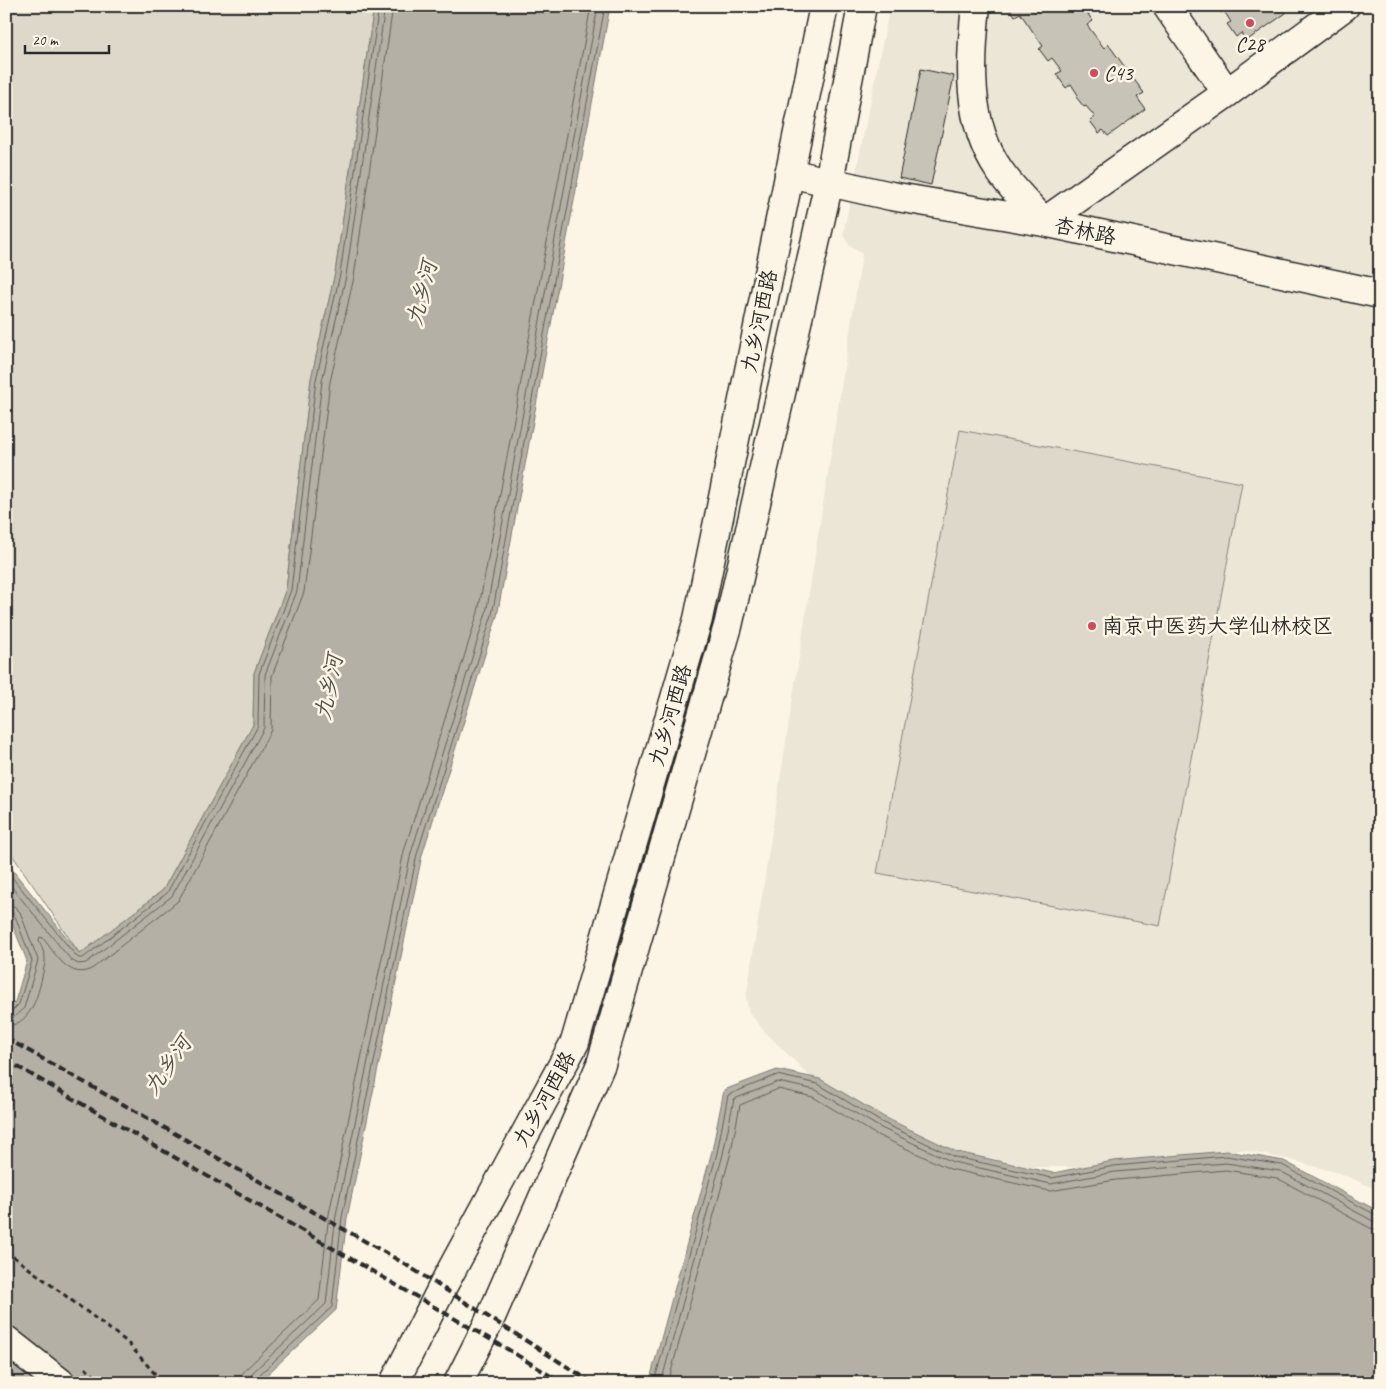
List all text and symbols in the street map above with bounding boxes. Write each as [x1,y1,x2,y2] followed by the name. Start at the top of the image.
[1244,17,1256,29] marker: C28
[25,22,109,54] scale bar
[32,31,59,50] text: 20 m
[1236,31,1267,57] place label: C28
[1104,60,1134,86] place label: C43
[1088,67,1100,79] marker: C43
[1051,212,1119,250] street label: 杏林路
[400,255,444,329] water label: 九乡河
[735,267,783,375] street label: 九乡河西路
[1102,613,1333,639] place label: 南京中医药大学仙林校区
[1086,620,1098,632] marker: 南京中医药大学仙林校区
[309,649,350,722] water label: 九乡河
[643,661,697,769] street label: 九乡河西路
[137,1028,200,1101] water label: 九乡河
[507,1047,581,1151] street label: 九乡河西路

